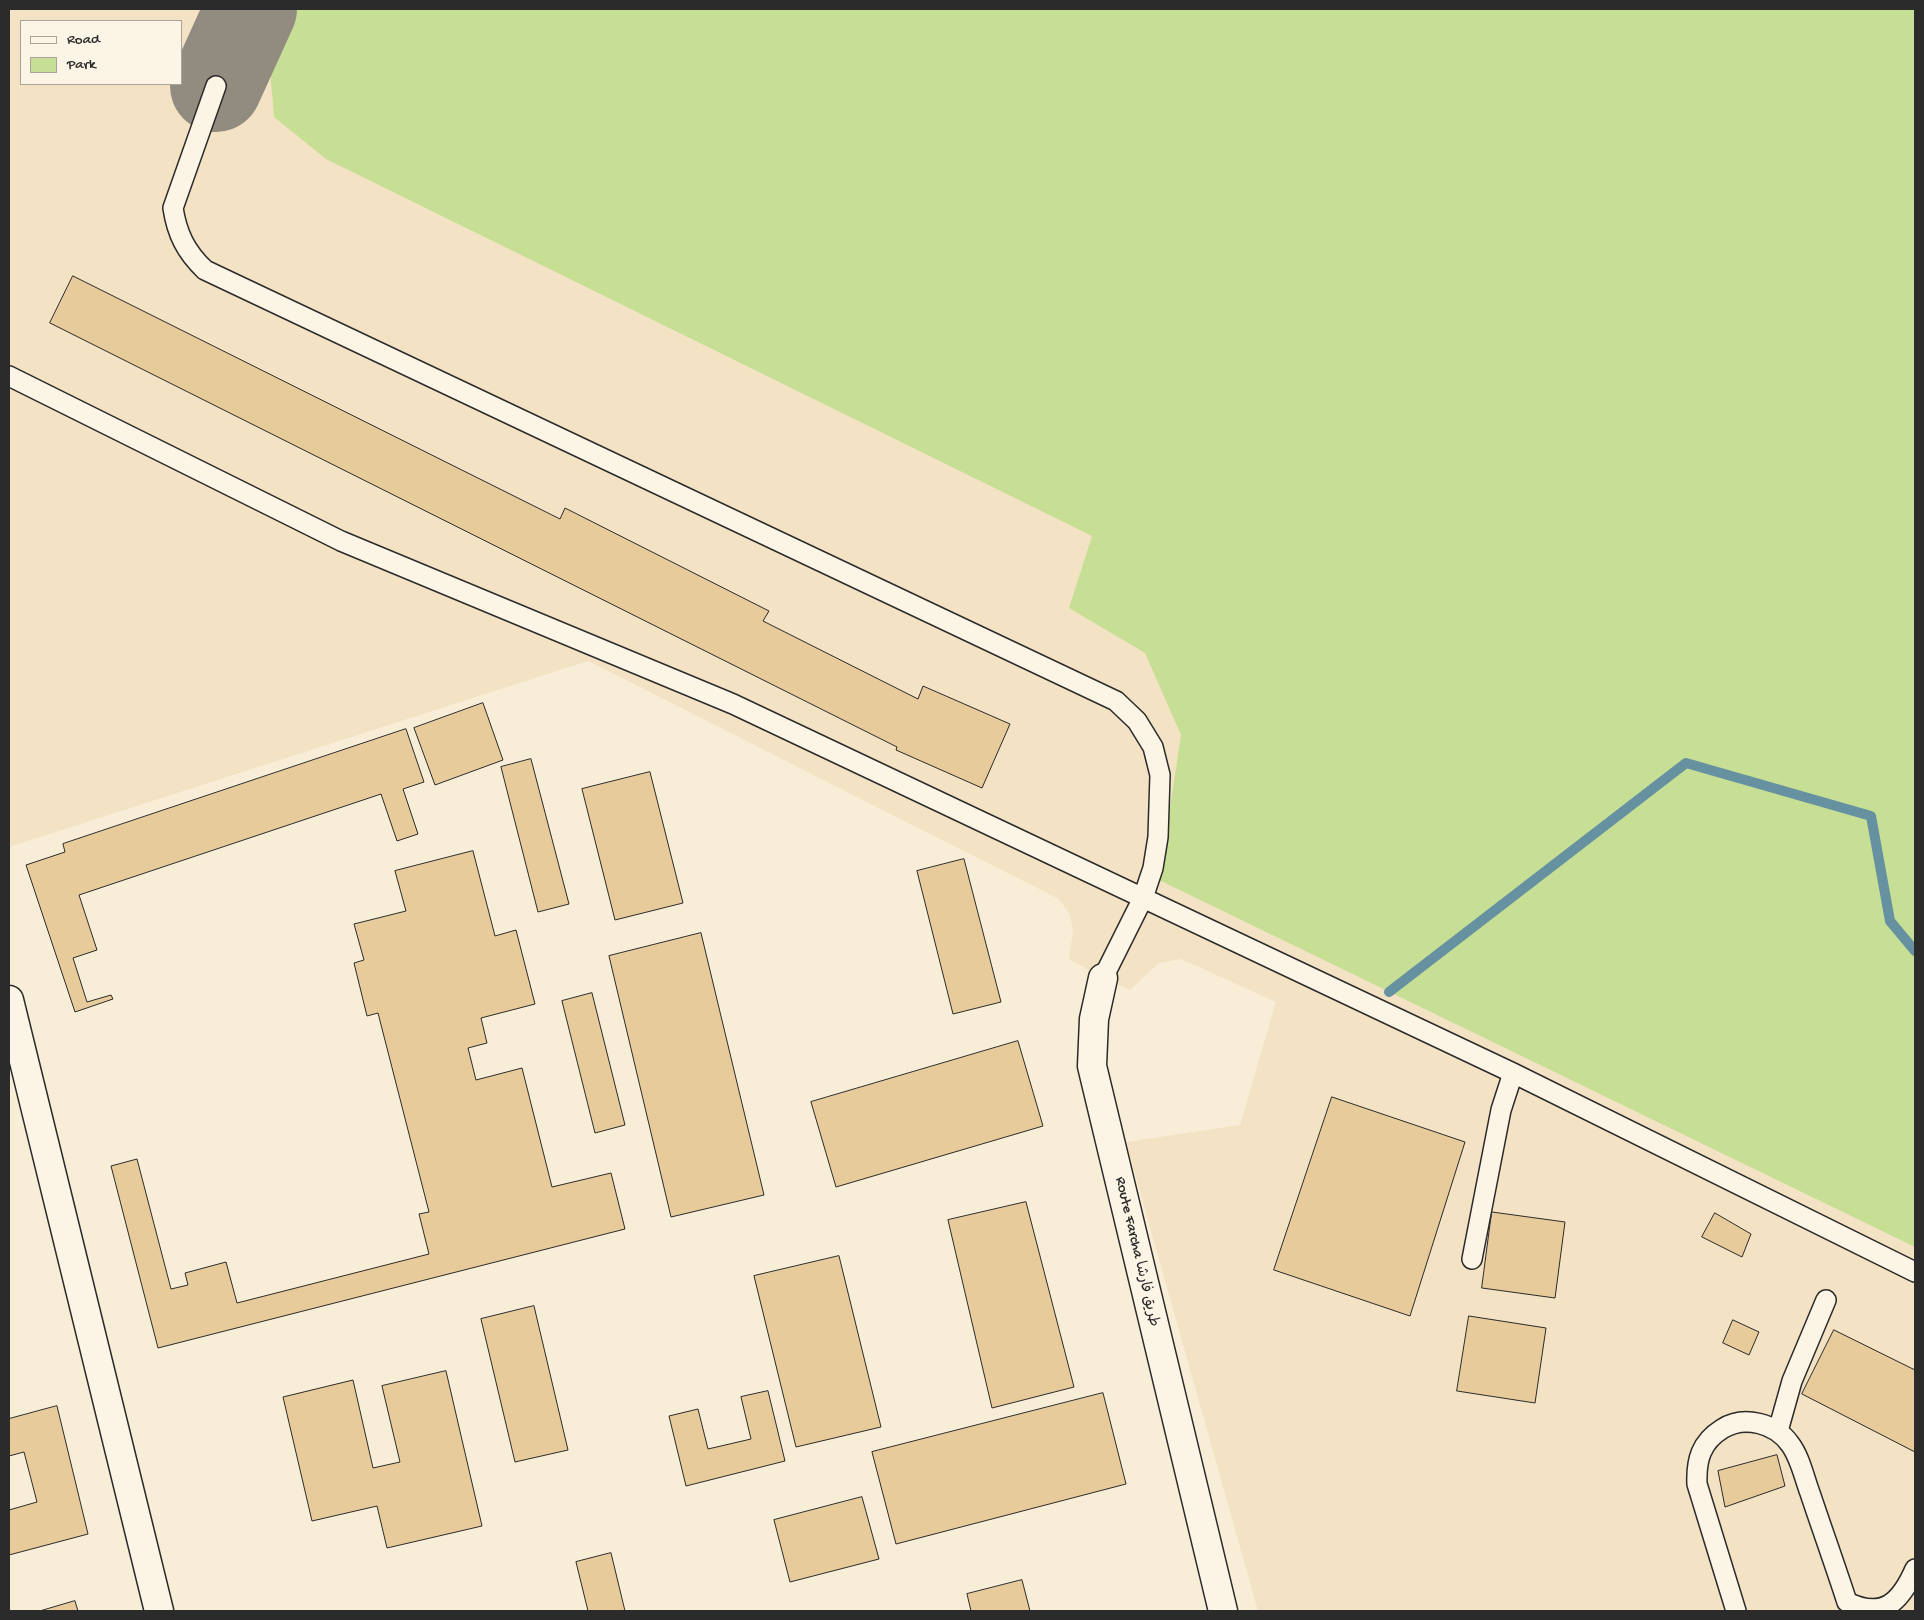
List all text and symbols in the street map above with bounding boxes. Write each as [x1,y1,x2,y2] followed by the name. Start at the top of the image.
[20,20,182,85] legend
[67,31,100,49] text: Road
[67,56,96,74] text: Park
[1110,1175,1162,1329] street label: Route Farcha طريق فارشا

